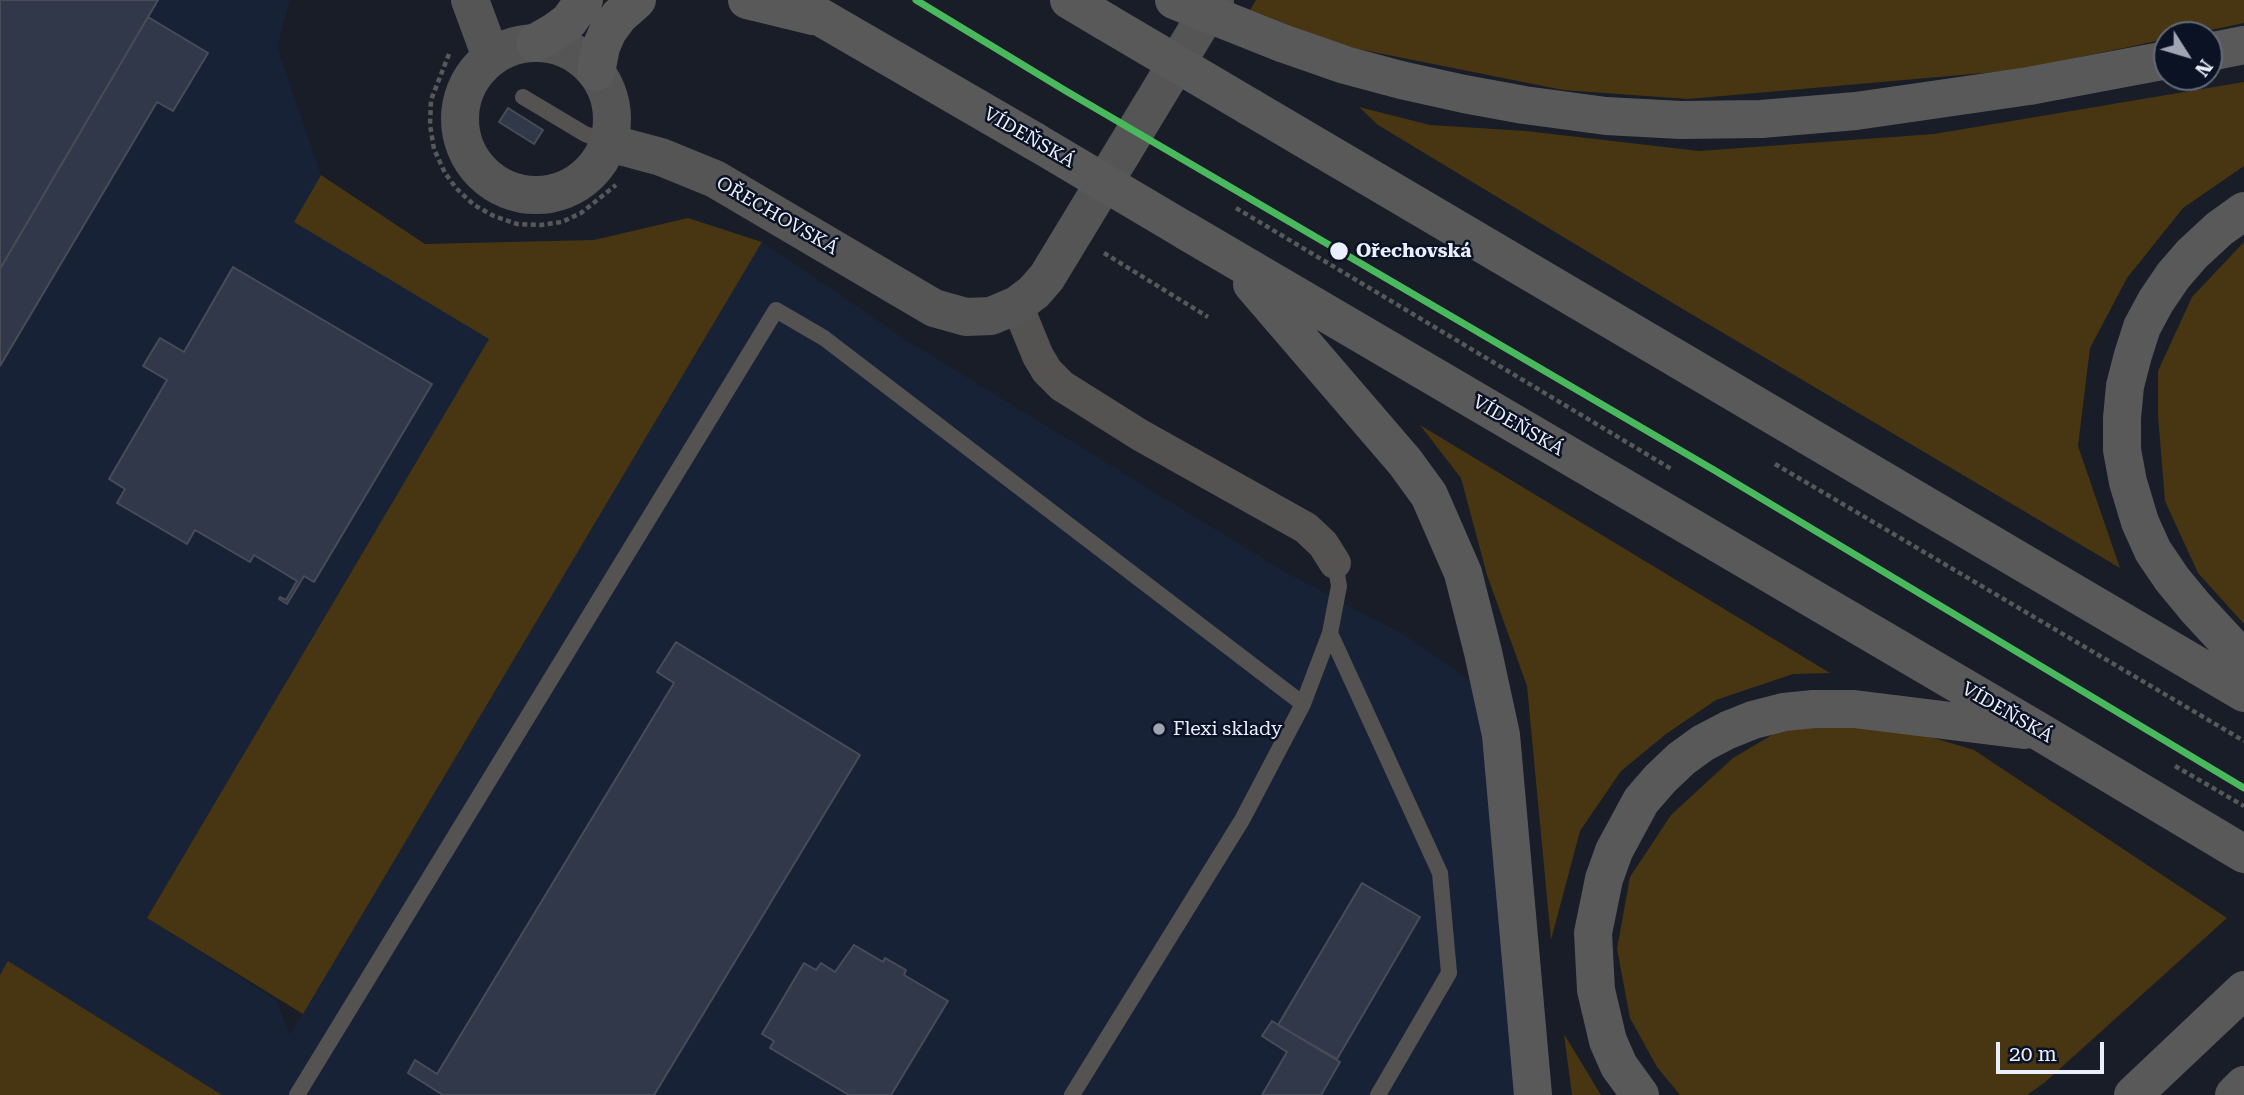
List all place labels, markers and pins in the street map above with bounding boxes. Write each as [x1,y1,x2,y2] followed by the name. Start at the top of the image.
[1328,240,1350,262] marker: Ořechovská
[1356,240,1472,262] place label: Ořechovská
[1173,718,1282,740] place label: Flexi sklady
[1151,721,1167,737] marker: Flexi sklady

